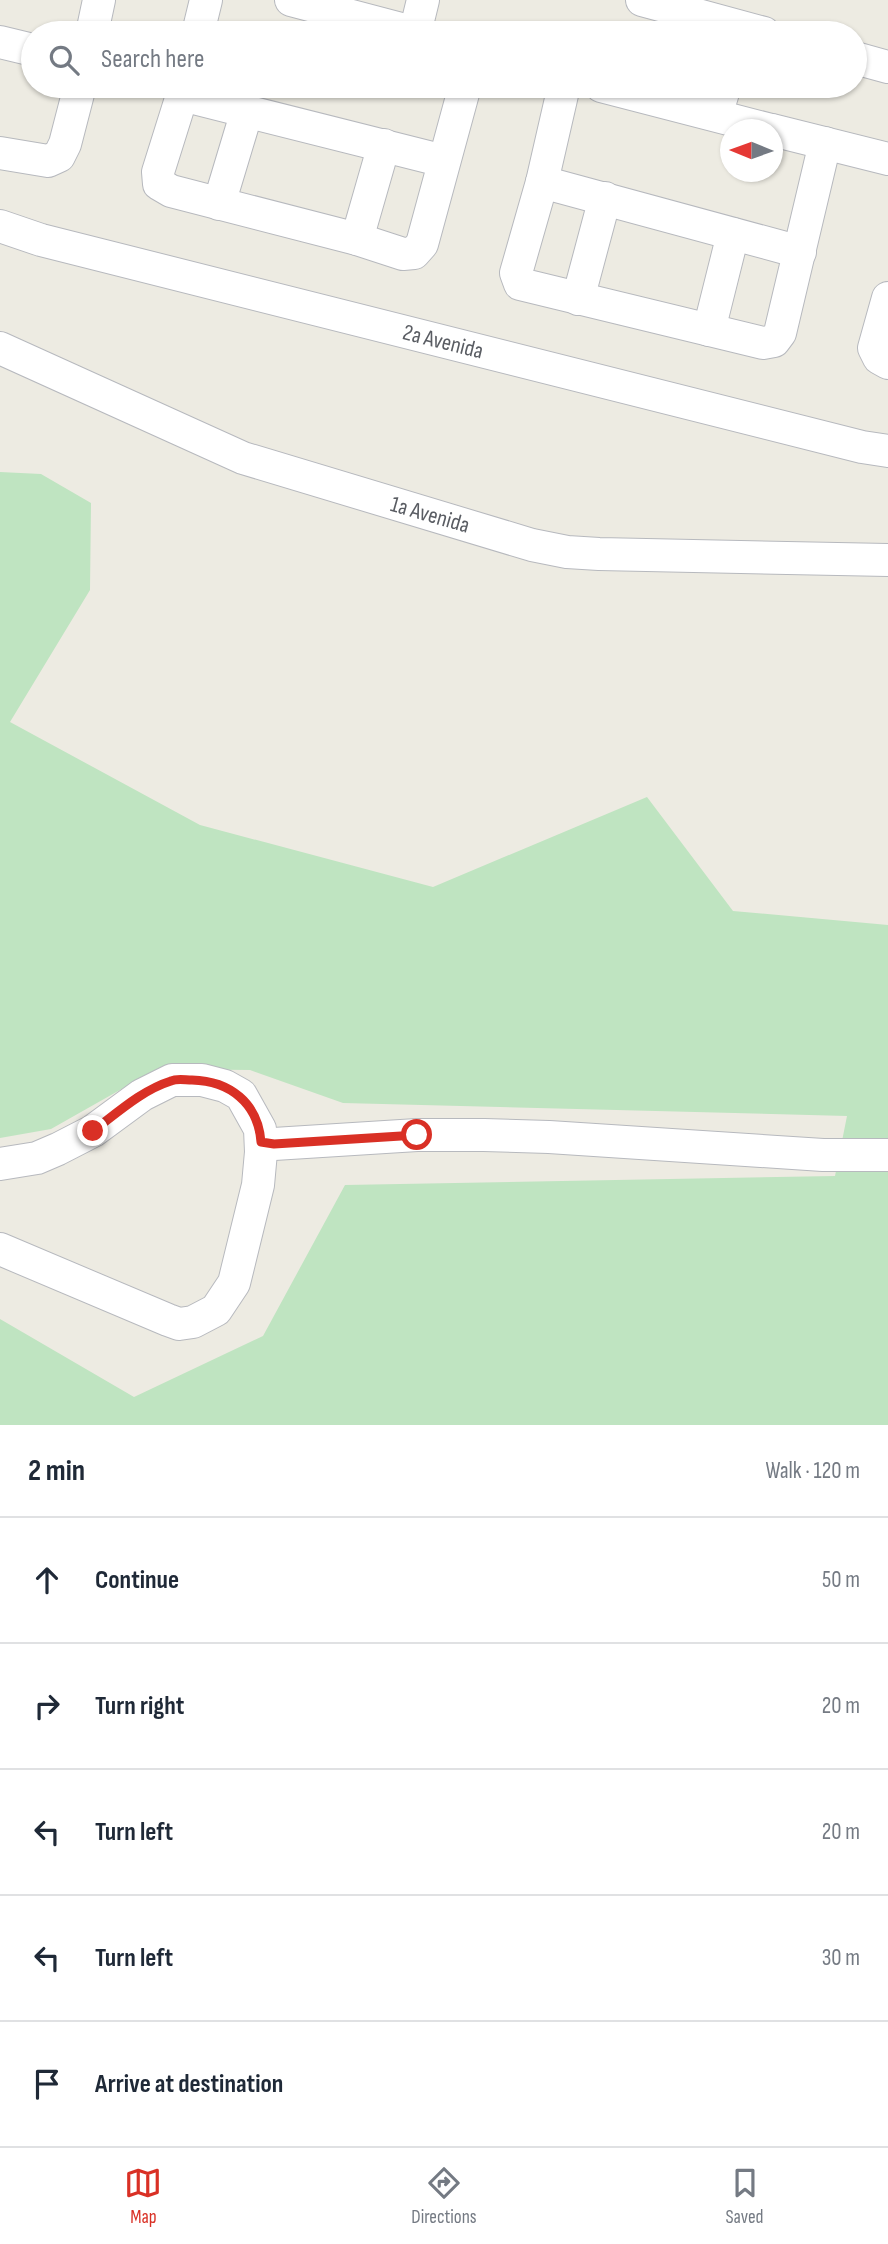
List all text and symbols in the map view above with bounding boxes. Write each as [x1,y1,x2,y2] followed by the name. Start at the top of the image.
[21,21,867,98] search box
[45,41,83,79] icon: search
[101,44,204,75] text: Search here
[720,119,783,182] north arrow
[400,318,486,366] street label: 2a Avenida
[387,490,473,540] street label: 1a Avenida
[77,1115,108,1146] route end
[401,1119,432,1150] route start
[28,1453,85,1489] text: 2 min
[765,1457,860,1485] text: Walk · 120 m
[28,1561,66,1599] icon: ahead
[95,1565,179,1596] text: Continue
[822,1566,860,1594] text: 50 m
[28,1687,66,1725] icon: right
[95,1691,184,1722] text: Turn right
[822,1692,860,1720] text: 20 m
[28,1813,66,1851] icon: left
[95,1817,173,1848] text: Turn left
[822,1818,860,1846] text: 20 m
[28,1939,66,1977] icon: left
[95,1943,173,1974] text: Turn left
[822,1944,860,1972] text: 30 m
[28,2065,66,2103] icon: arrive
[95,2069,283,2100] text: Arrive at destination
[124,2164,162,2229] tab: Map
[411,2164,477,2229] tab: Directions
[725,2164,764,2229] tab: Saved

